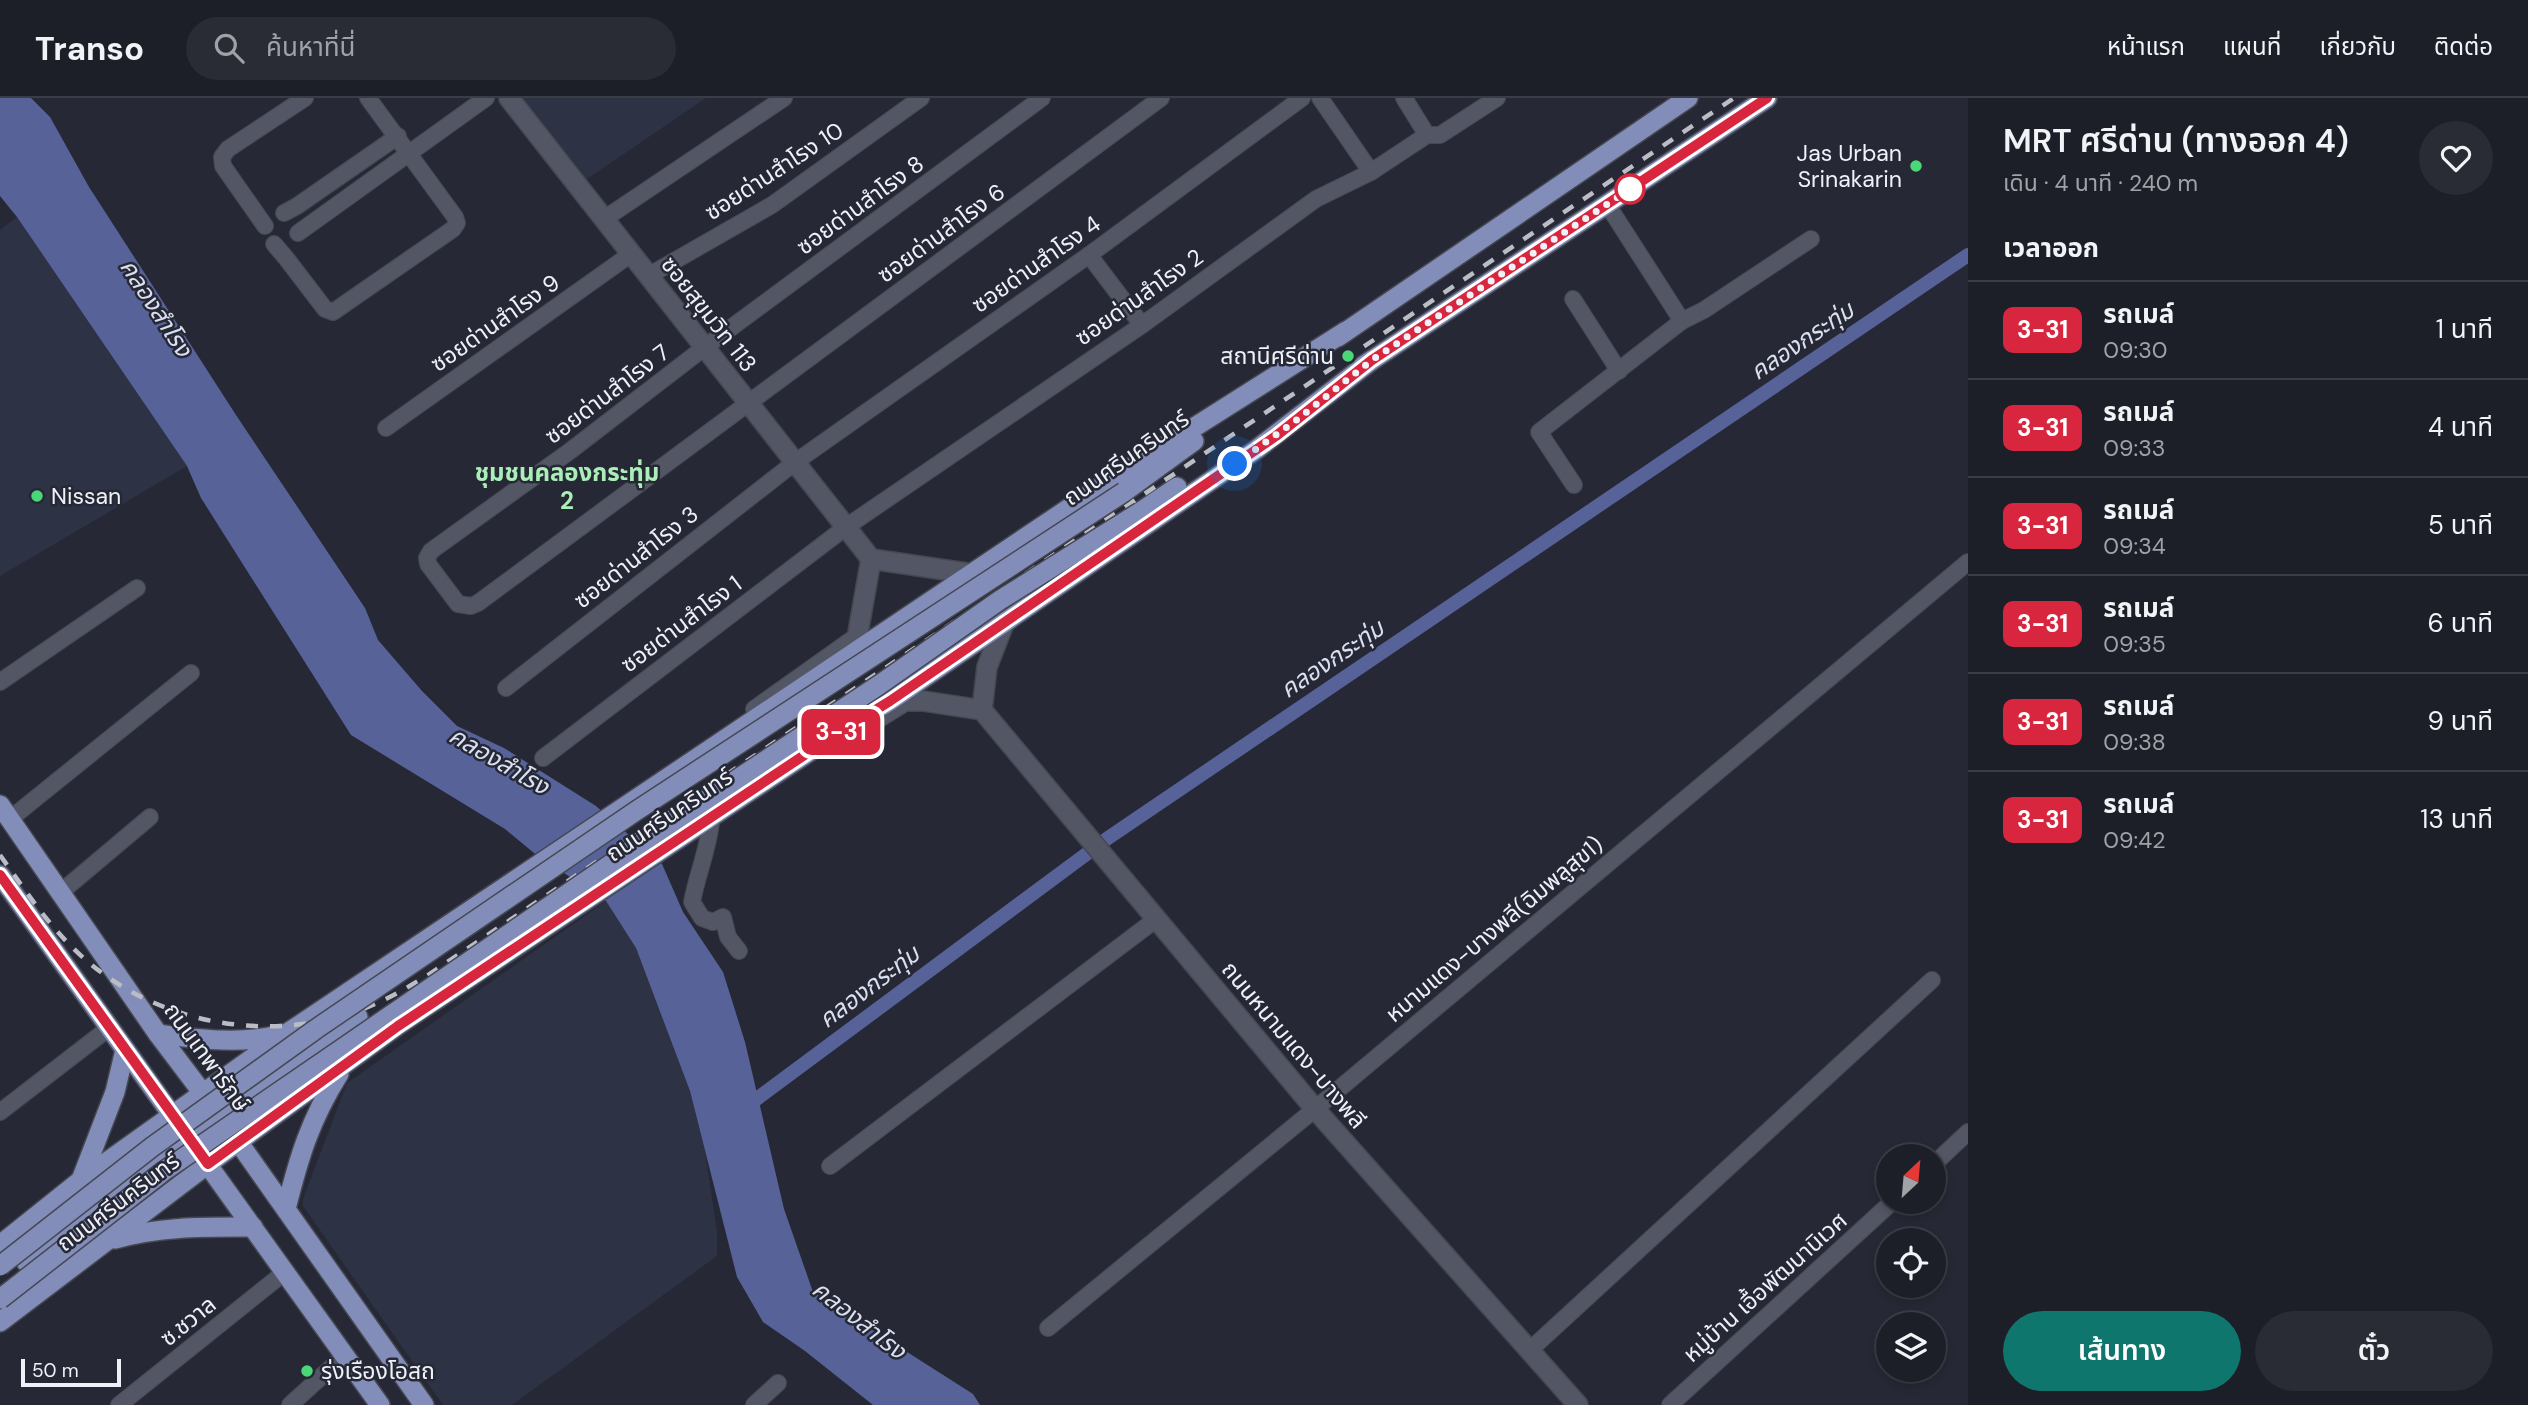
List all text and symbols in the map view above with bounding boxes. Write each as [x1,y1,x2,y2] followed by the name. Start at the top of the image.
[186,17,676,80] search box
[35,27,144,70] text: Transo
[210,29,248,67] icon: search
[266,30,356,64] text: ค้นหาที่นี่
[2107,31,2185,62] text: หน้าแรก
[2223,31,2281,62] text: แผนที่
[2319,31,2396,62] text: เกี่ยวกับ
[2434,31,2493,62] text: ติดต่อ
[699,115,849,227] street label: ซอยด่านสำโรง 10
[2003,119,2349,162] text: MRT ศรีด่าน (ทางออก 4)
[2419,121,2493,195] button: heart
[1797,138,1902,194] place label: Jas Urban Srinakarin
[790,149,930,261] street label: ซอยด่านสำโรง 8
[1908,158,1924,174] marker: Jas Urban Srinakarin
[2003,168,2198,198] text: เดิน · 4 นาที · 240 m
[1615,174,1645,204] unlabelled marker
[871,177,1011,289] street label: ซอยด่านสำโรง 6
[966,209,1106,319] street label: ซอยด่านสำโรง 4
[2003,231,2099,265] text: เวลาออก
[1069,242,1209,352] street label: ซอยด่านสำโรง 2
[654,250,764,378] street label: ซอยสุขุมวิท 113
[113,253,200,363] water label: คลองสำโรง
[425,267,565,379] street label: ซอยด่านสำโรง 9
[1744,293,1861,387] water label: คลองกระทุ่ม
[2103,297,2174,331] text: รถเมล์
[2436,312,2493,346] text: 1 นาที
[2017,314,2068,345] text: 3-31
[2103,335,2168,365] text: 09:30
[539,337,675,451] street label: ซอยด่านสำโรง 7
[1220,341,1334,371] place label: สถานีศรีด่าน
[1340,348,1356,364] marker: สถานีศรีด่าน
[2103,395,2174,429] text: รถเมล์
[1057,403,1196,512] street label: ถนนศรีนครินทร์
[2428,410,2493,444] text: 4 นาที
[2017,412,2068,443] text: 3-31
[2103,433,2165,463] text: 09:33
[1217,446,1252,481] your location
[475,457,659,516] district label: ชุมชนคลองกระทุ่ม 2
[51,481,121,511] place label: Nissan
[29,488,45,504] marker: Nissan
[2103,493,2174,527] text: รถเมล์
[568,499,704,615] street label: ซอยด่านสำโรง 3
[2428,508,2493,542] text: 5 นาที
[2017,510,2068,541] text: 3-31
[2103,531,2166,561] text: 09:34
[615,569,747,679] street label: ซอยด่านสำโรง 1
[2103,591,2174,625] text: รถเมล์
[2427,606,2493,640] text: 6 นาที
[2017,608,2068,639] text: 3-31
[1274,611,1391,705] water label: คลองกระทุ่ม
[2103,629,2166,659] text: 09:35
[2103,689,2174,723] text: รถเมล์
[2427,704,2493,738] text: 9 นาที
[2017,706,2068,737] text: 3-31
[792,709,890,755] line badge: 3-31
[815,716,867,747] text: 3-31
[444,720,556,802] water label: คลองสำโรง
[2103,727,2166,757] text: 09:38
[600,761,739,868] street label: ถนนศรีนครินทร์
[2103,787,2174,821] text: รถเมล์
[2420,802,2493,836] text: 13 นาที
[2017,804,2068,835] text: 3-31
[2103,825,2165,855] text: 09:42
[1379,829,1609,1029] street label: หนามแดง-บางพลี(ฉิมพลูสุข1)
[812,937,927,1035] water label: คลองกระทุ่ม
[1215,955,1373,1135] street label: ถนนหนามแดง-บางพลี
[157,996,257,1118] street label: ถนนเทพารักษ์
[1876,1144,1946,1214] north arrow
[1876,1144,1946,1382] map controls
[50,1145,186,1258] street label: ถนนศรีนครินทร์
[1676,1205,1853,1369] street label: หมู่บ้าน เอื้อพัฒนานิเวศ
[1876,1228,1946,1298] button: locate
[806,1273,913,1366] water label: คลองสำโรง
[154,1289,222,1353] street label: ซ.ชวาล
[2003,1311,2241,1391] button: เส้นทาง
[2255,1311,2493,1391] button: ตั๋ว
[1876,1312,1946,1382] button: layers
[21,1356,121,1388] scale bar
[321,1356,435,1386] place label: รุ่งเรืองโอสถ
[32,1358,79,1383] text: 50 m
[299,1363,315,1379] marker: รุ่งเรืองโอสถ

